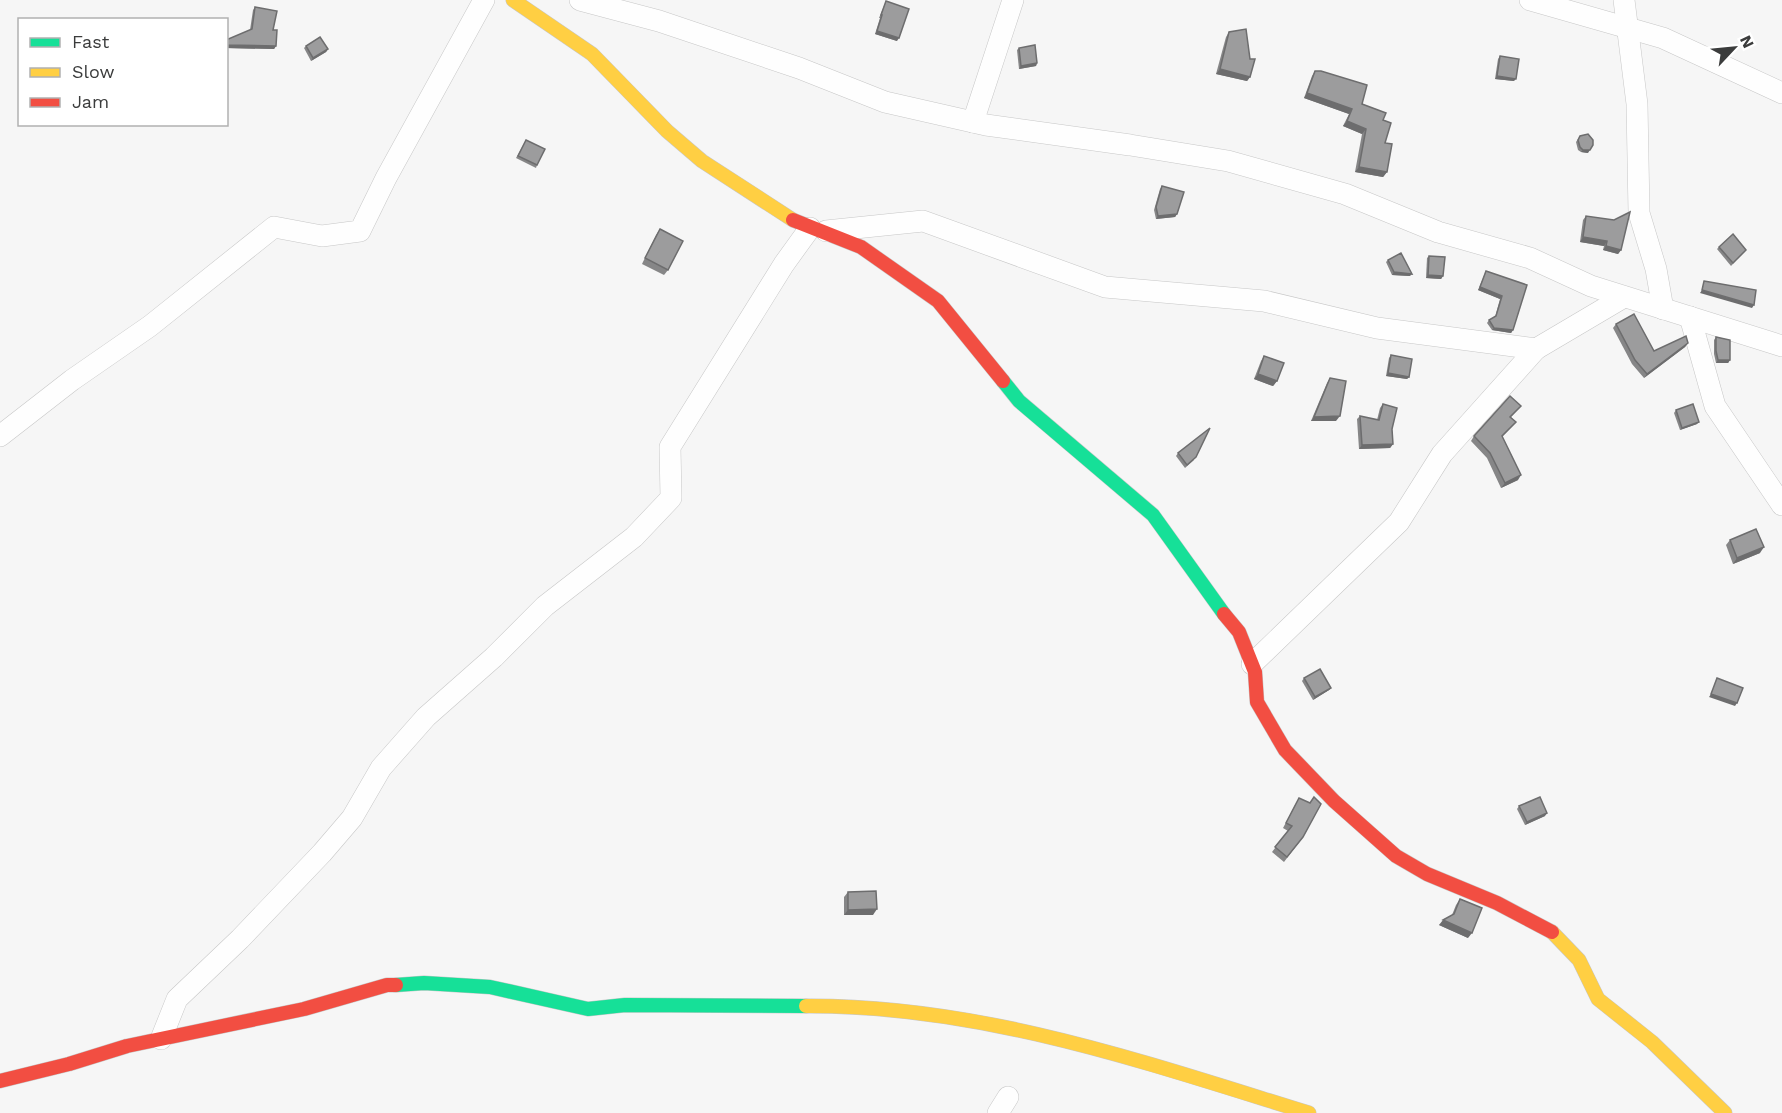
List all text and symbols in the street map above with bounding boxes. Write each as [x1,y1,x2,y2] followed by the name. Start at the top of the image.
[18,18,228,126] legend
[1704,18,1764,78] north arrow
[72,31,110,52] text: Fast
[1736,32,1758,51] text: N
[72,61,115,82] text: Slow
[72,91,109,112] text: Jam

